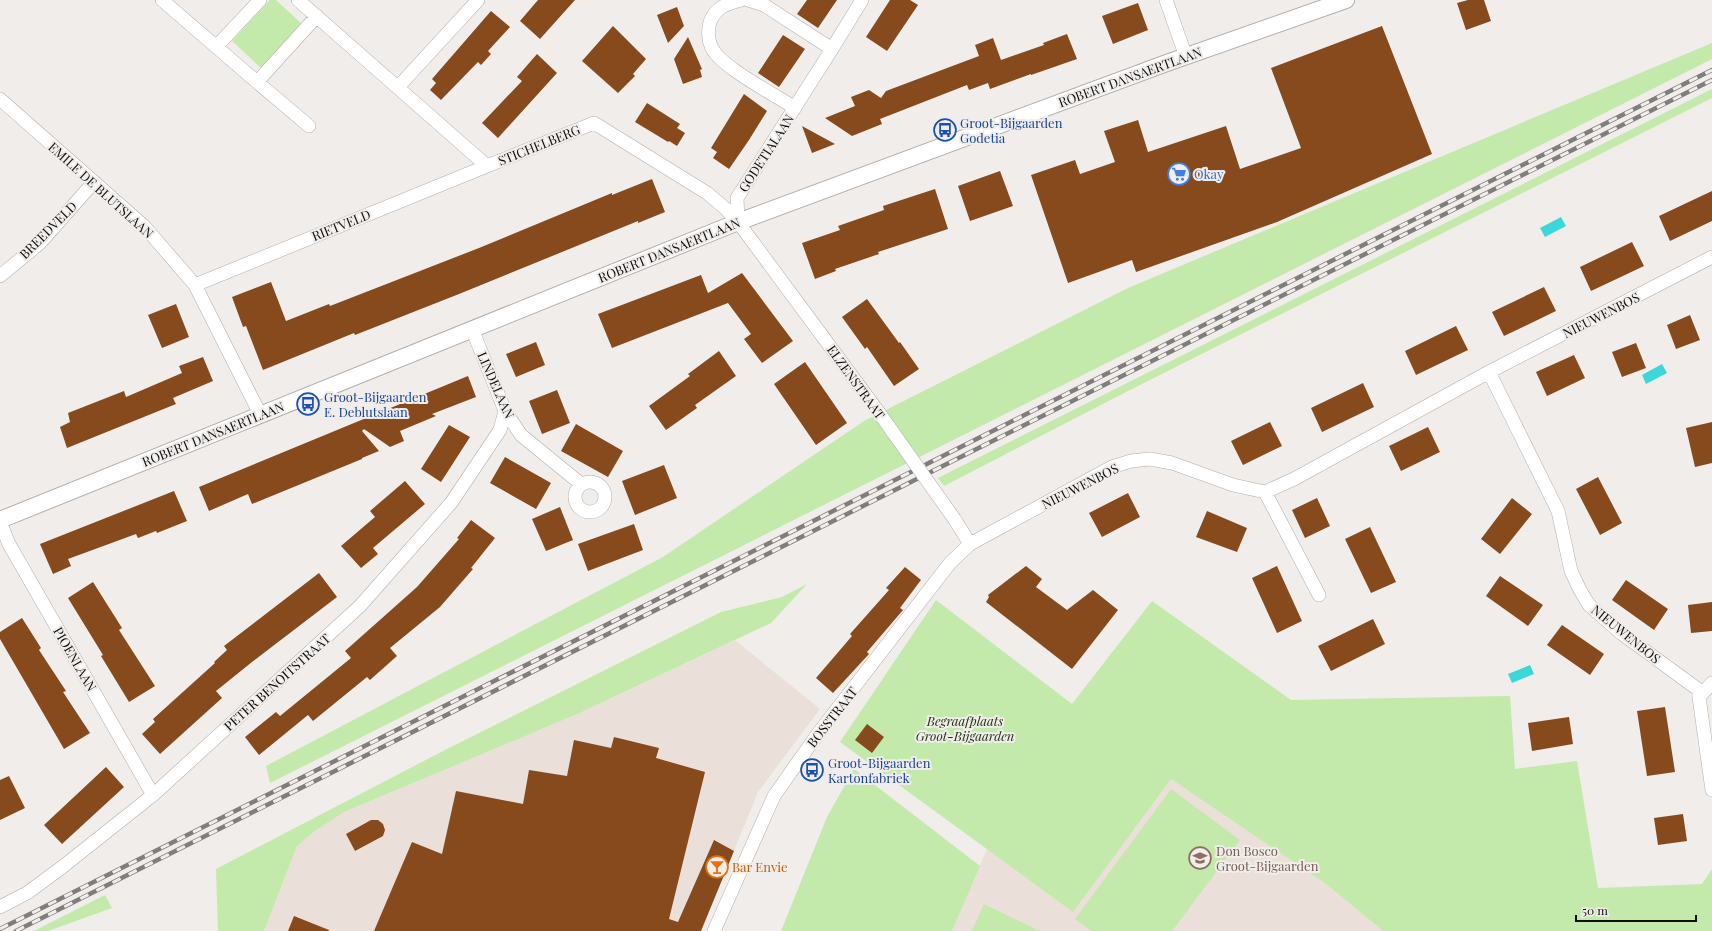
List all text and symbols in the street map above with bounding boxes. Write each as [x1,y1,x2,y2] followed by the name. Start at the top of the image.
[1056,43,1204,110] street label: ROBERT DANSAERTLAAN
[734,111,797,195] street label: GODETIALAAN
[960,114,1063,146] place label: Groot-Bijgaarden Godetia
[932,117,958,143] bus stop icon: Groot-Bijgaarden Godetia
[495,120,582,169] street label: STICHELBERG
[45,138,157,241] street label: EMILE DE BLUTSLAAN
[1166,161,1192,187] supermarket icon: Okay
[1194,165,1224,182] place label: Okay
[15,197,80,262] street label: BREEDVELD
[309,205,373,244] street label: RIETVELD
[595,213,742,286] street label: ROBERT DANSAERTLAAN
[1559,288,1642,341] street label: NIEUWENBOS
[824,341,889,422] street label: ELZENSTRAAT
[474,349,519,421] street label: LINDELAAN
[324,388,427,420] place label: Groot-Bijgaarden E. Deblutslaan
[295,391,321,417] bus stop icon: Groot-Bijgaarden E. Deblutslaan
[139,397,286,470] street label: ROBERT DANSAERTLAAN
[1038,459,1121,512] street label: NIEUWENBOS
[1588,601,1664,667] street label: NIEUWENBOS
[50,624,101,694] street label: PIOENLAAN
[220,629,333,734] street label: PETER BENOITSTRAAT
[803,683,860,750] street label: BOSSTRAAT
[916,712,1014,744] park label: Begraafplaats Groot-Bijgaarden
[828,754,931,786] place label: Groot-Bijgaarden Kartonfabriek
[799,757,825,783] bus stop icon: Groot-Bijgaarden Kartonfabriek
[1216,842,1319,874] place label: Don Bosco Groot-Bijgaarden
[1187,845,1213,871] school or university icon: Don Bosco Groot-Bijgaarden
[704,854,730,880] bar icon: Bar Envie
[732,858,788,875] place label: Bar Envie
[1576,897,1696,923] scale bar
[1582,902,1608,918] text: 50 m

